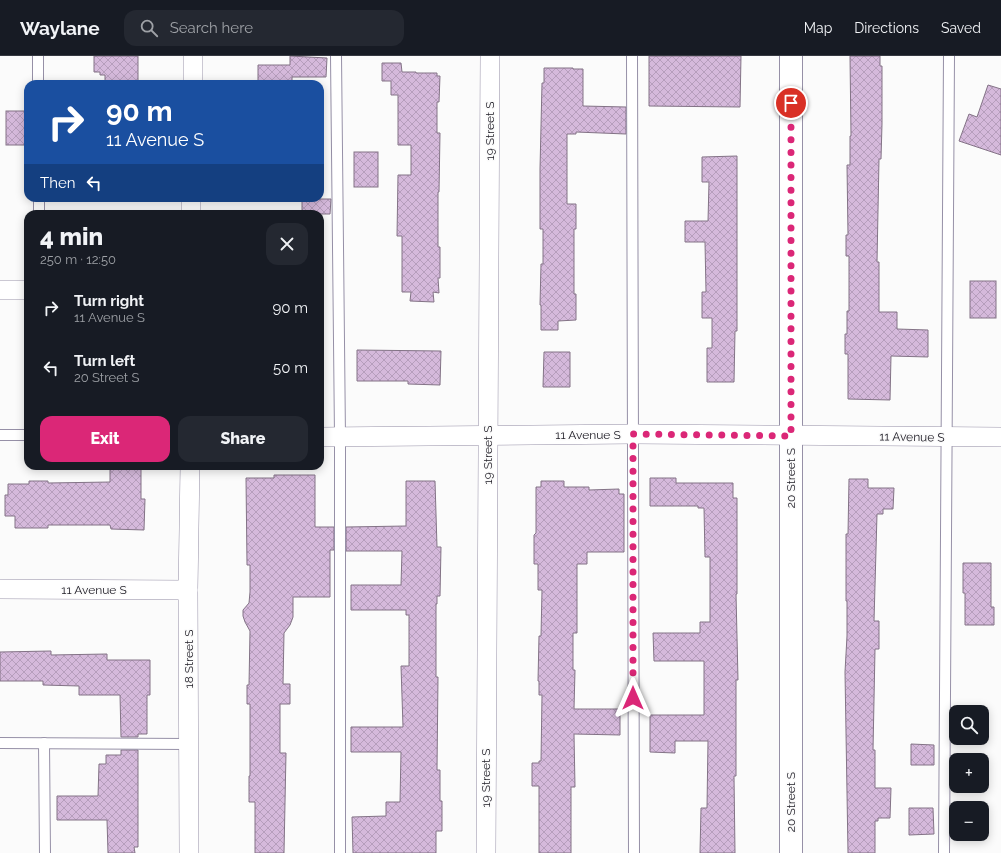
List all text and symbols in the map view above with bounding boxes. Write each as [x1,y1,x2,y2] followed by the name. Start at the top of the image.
[124,10,404,46] search box
[20,17,100,39] text: Waylane
[138,17,160,39] icon: search
[170,19,253,37] text: Search here
[804,20,832,36] text: Map
[854,20,919,36] text: Directions
[941,20,981,36] text: Saved
[774,86,808,120] pin
[780,92,802,114] icon: arrive
[106,95,172,128] text: 90 m
[40,96,92,148] icon: right
[483,102,497,160] street label: 19 Street S
[106,129,204,150] text: 11 Avenue S
[83,172,105,194] icon: left
[40,174,75,192] text: Then
[40,222,103,251] text: 4 min
[266,223,308,265] button: close
[40,252,116,267] text: 250 m · 12:50
[74,292,144,310] text: Turn right
[40,297,62,319] icon: right
[272,299,308,317] text: 90 m
[74,310,145,325] text: 11 Avenue S
[74,352,135,370] text: Turn left
[40,357,62,379] icon: left
[273,359,308,377] text: 50 m
[74,370,139,385] text: 20 Street S
[40,416,170,462] button: Exit
[178,416,308,462] button: Share
[481,426,495,484] street label: 19 Street S
[555,428,621,442] street label: 11 Avenue S
[879,429,945,445] street label: 11 Avenue S
[784,448,798,508] street label: 20 Street S
[61,583,127,597] street label: 11 Avenue S
[182,630,196,688] street label: 18 Street S
[612,677,654,719] position arrow
[949,705,989,841] map controls
[949,705,989,745] button: search
[479,749,493,807] street label: 19 Street S
[949,753,989,793] button: +
[784,772,798,832] street label: 20 Street S
[949,801,989,841] button: −

